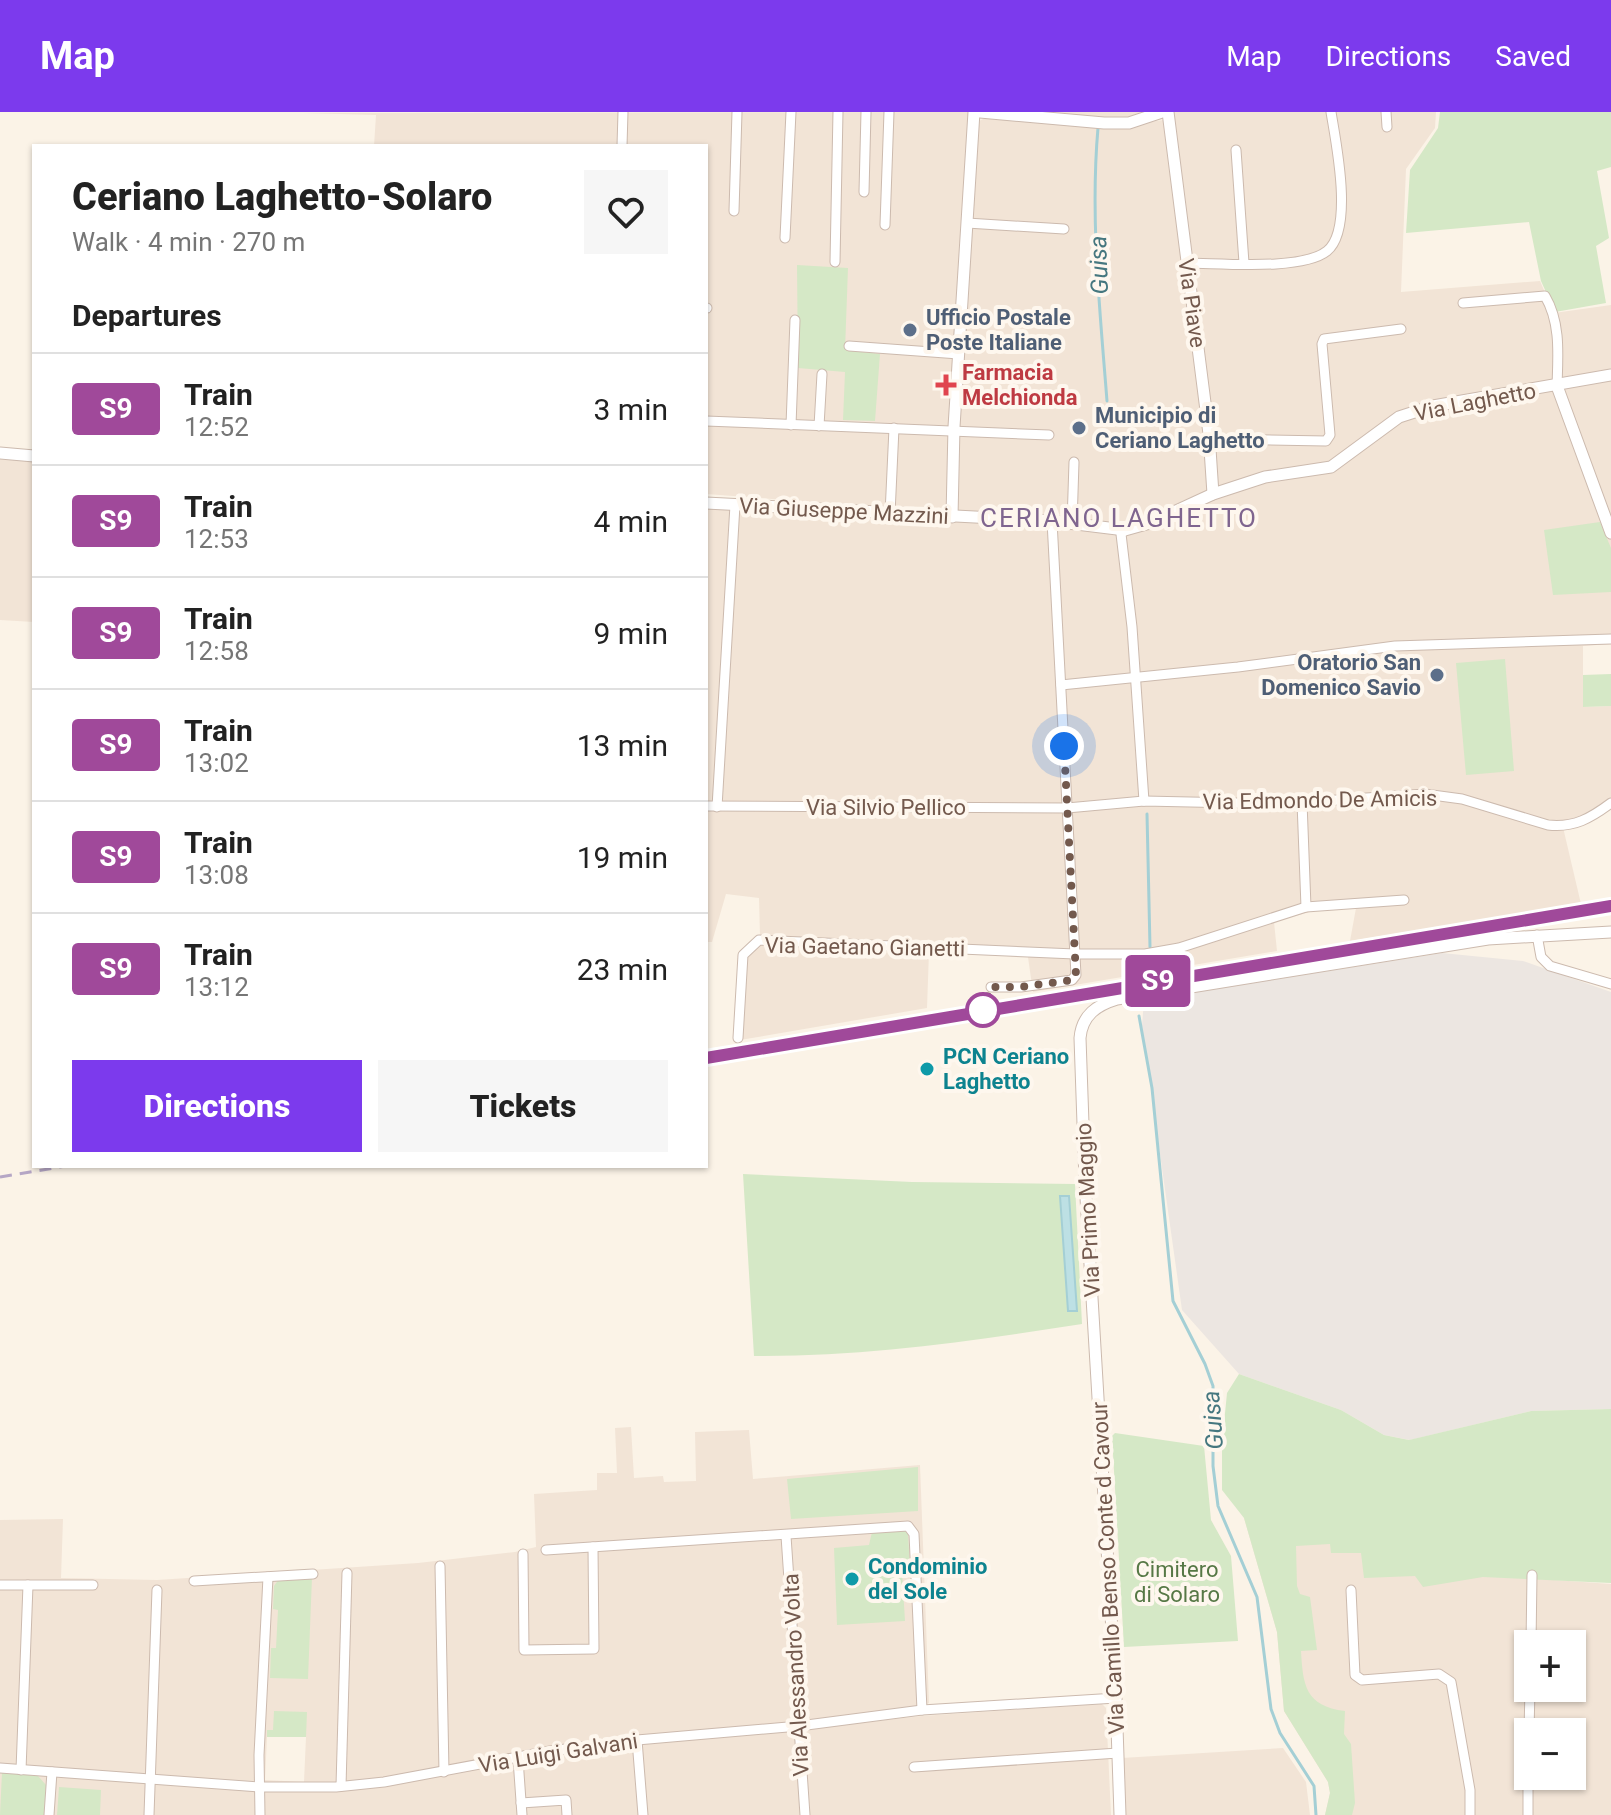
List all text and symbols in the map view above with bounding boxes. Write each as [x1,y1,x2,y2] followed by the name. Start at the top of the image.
[40,34,115,78] text: Map
[1226,40,1282,73] text: Map
[1326,40,1451,73] text: Directions
[1495,40,1571,73] text: Saved
[584,170,668,254] button: heart
[72,175,492,219] text: Ceriano Laghetto-Solaro
[72,227,305,257] text: Walk · 4 min · 270 m
[1084,235,1114,295] water label: Guisa
[1173,257,1211,349] street label: Via Piave
[72,298,222,333] text: Departures
[926,305,1071,355] place label: Ufficio Postale Poste Italiane
[901,321,919,339] marker: Ufficio Postale Poste Italiane
[962,360,1078,410] place label: Farmacia Melchionda
[937,376,955,394] marker: Farmacia Melchionda
[184,377,253,412] text: Train
[1412,378,1538,426] street label: Via Laghetto
[99,392,133,425] text: S9
[594,392,668,427] text: 3 min
[1095,403,1265,453] place label: Municipio di Ceriano Laghetto
[184,412,249,442] text: 12:52
[1070,419,1088,437] marker: Municipio di Ceriano Laghetto
[184,489,253,524] text: Train
[739,493,949,529] street label: Via Giuseppe Mazzini
[980,503,1258,533] district label: CERIANO LAGHETTO
[99,504,133,537] text: S9
[594,504,668,539] text: 4 min
[184,524,249,554] text: 12:53
[184,601,253,636] text: Train
[99,616,133,649] text: S9
[594,616,668,651] text: 9 min
[184,636,249,666] text: 12:58
[1261,650,1421,700] place label: Oratorio San Domenico Savio
[1428,666,1446,684] marker: Oratorio San Domenico Savio
[184,713,253,748] text: Train
[1044,726,1084,766] your location
[99,728,133,761] text: S9
[577,728,668,763] text: 13 min
[184,748,249,778] text: 13:02
[1202,785,1438,815] street label: Via Edmondo De Amicis
[806,795,966,820] street label: Via Silvio Pellico
[184,825,253,860] text: Train
[99,840,133,873] text: S9
[577,840,668,875] text: 19 min
[184,860,249,890] text: 13:08
[765,933,965,961] street label: Via Gaetano Gianetti
[184,937,253,972] text: Train
[99,952,133,985] text: S9
[577,952,668,987] text: 23 min
[1122,955,1194,1007] line badge: S9
[1141,964,1175,997] text: S9
[184,972,249,1002] text: 13:12
[966,993,1000,1027] unlabelled marker
[943,1044,1069,1094] place label: PCN Ceriano Laghetto
[72,1060,362,1152] button: Directions
[378,1060,668,1152] button: Tickets
[918,1060,936,1078] marker: PCN Ceriano Laghetto
[1071,1122,1105,1298] street label: Via Primo Maggio
[1197,1390,1229,1450] water label: Guisa
[1087,1400,1129,1735] street label: Via Camillo Benso Conte d Cavour
[868,1554,987,1604] place label: Condominio del Sole
[1134,1557,1220,1607] park label: Cimitero di Solaro
[843,1570,861,1588] marker: Condominio del Sole
[778,1573,814,1777] street label: Via Alessandro Volta
[1514,1630,1586,1790] map controls
[1514,1630,1586,1702] button: +
[1514,1718,1586,1790] button: −
[477,1728,639,1778] street label: Via Luigi Galvani

